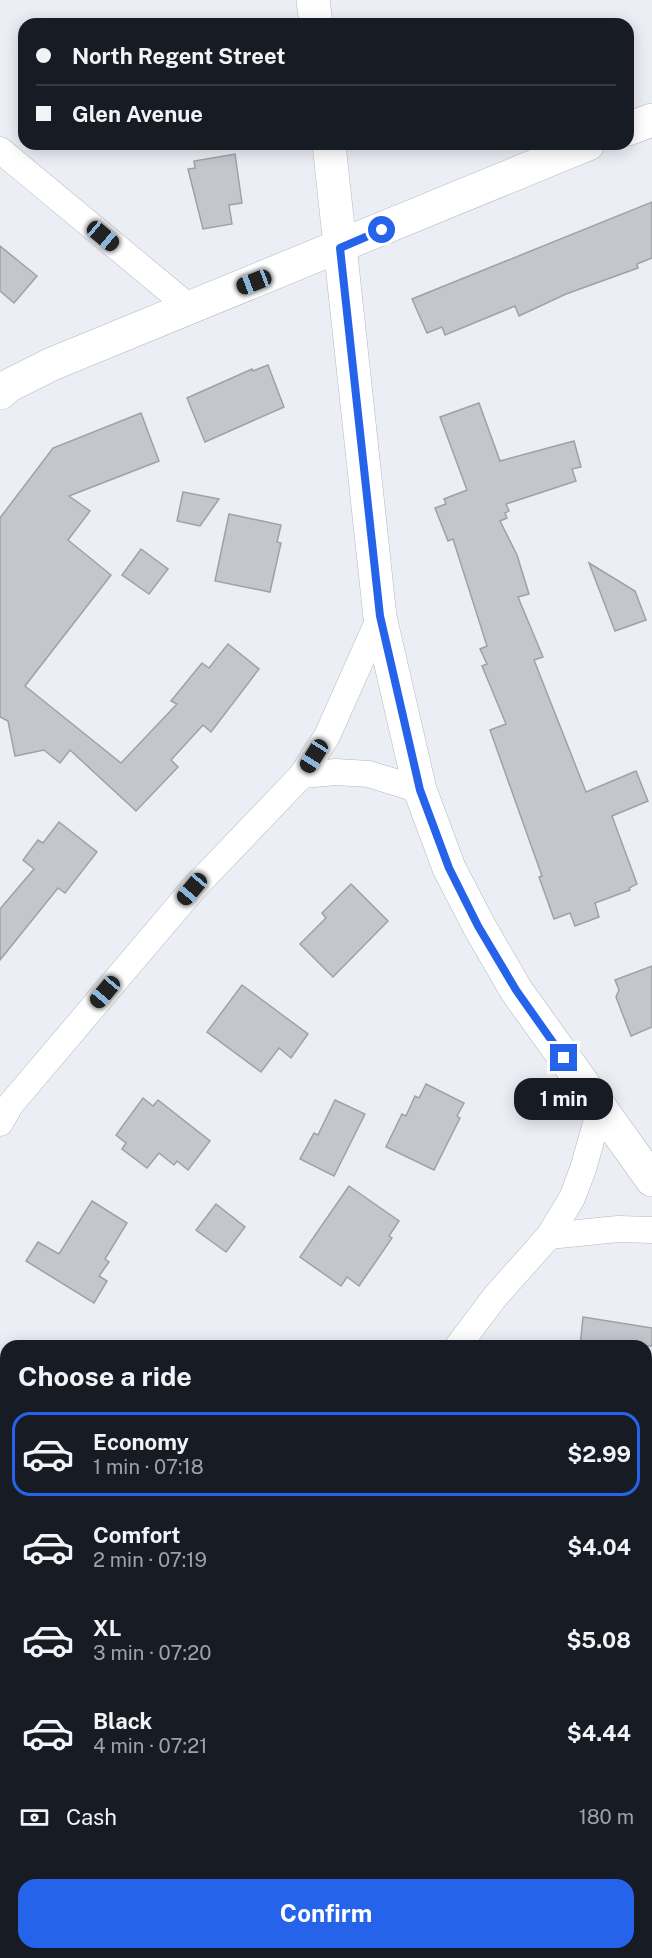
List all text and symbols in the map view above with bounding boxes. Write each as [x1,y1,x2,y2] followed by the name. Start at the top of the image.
[72,43,285,69] text: North Regent Street
[72,101,203,127] text: Glen Avenue
[368,216,395,243] route start
[83,218,123,254] car
[234,267,274,297] car
[297,736,331,776] car
[174,869,210,909] car
[87,972,123,1012] car
[550,1044,577,1071] route end
[514,1079,614,1121] callout: 1 min
[539,1087,588,1111] text: 1 min
[18,1360,192,1392] text: Choose a ride
[21,1427,75,1481] icon: car
[93,1429,189,1455] text: Economy
[567,1441,631,1467] text: $2.99
[93,1455,204,1479] text: 1 min · 07:18
[21,1520,75,1574] icon: car
[93,1522,180,1548] text: Comfort
[567,1534,631,1560] text: $4.04
[93,1548,207,1572] text: 2 min · 07:19
[21,1613,75,1667] icon: car
[93,1615,121,1641] text: XL
[566,1627,631,1653] text: $5.08
[93,1641,212,1665] text: 3 min · 07:20
[21,1706,75,1760] icon: car
[93,1708,152,1734] text: Black
[567,1720,631,1746] text: $4.44
[93,1734,207,1758] text: 4 min · 07:21
[18,1801,51,1834] icon: cash
[66,1804,117,1830] text: Cash
[579,1805,634,1829] text: 180 m
[18,1879,634,1948] button: Confirm

